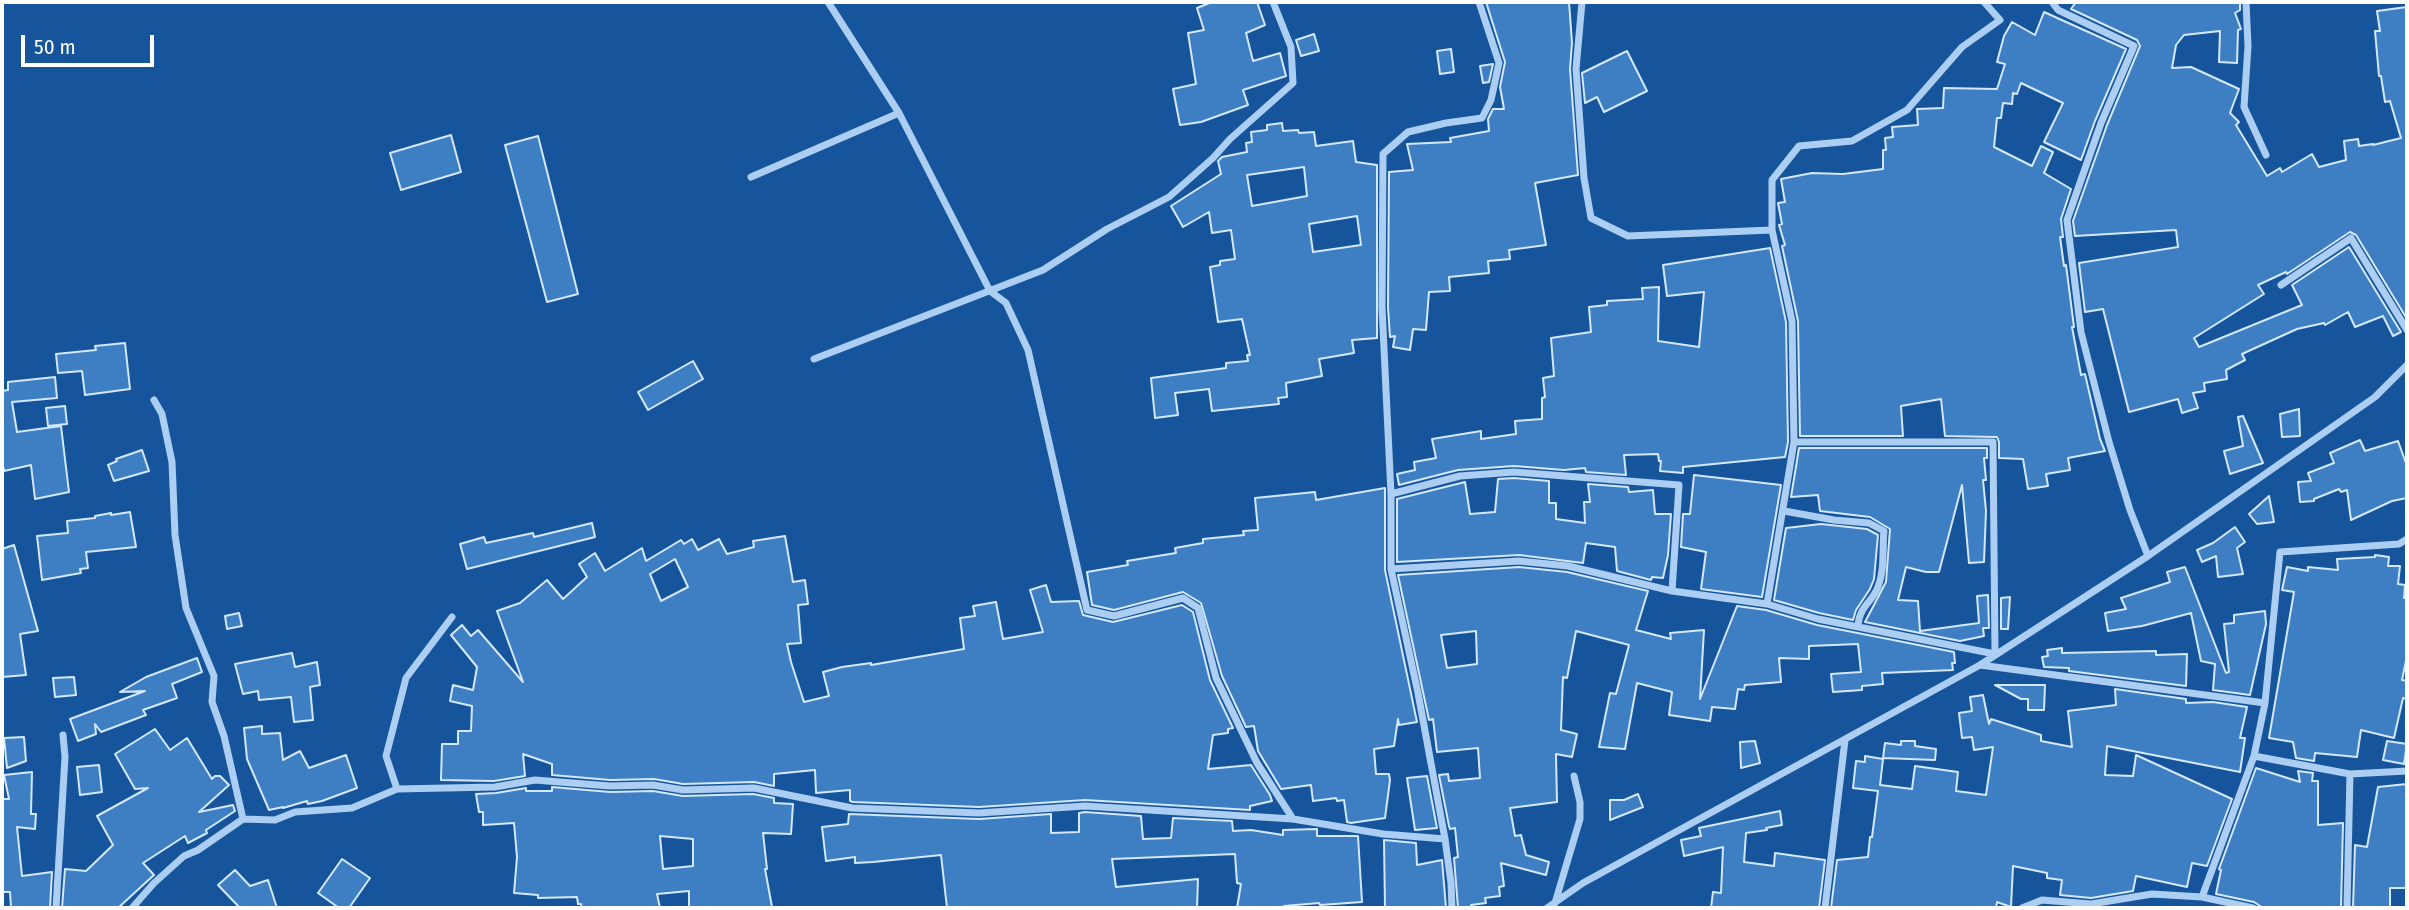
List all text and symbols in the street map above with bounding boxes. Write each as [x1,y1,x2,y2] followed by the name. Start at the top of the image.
[24,21,158,65] scale bar
[34,34,76,60] text: 50 m

